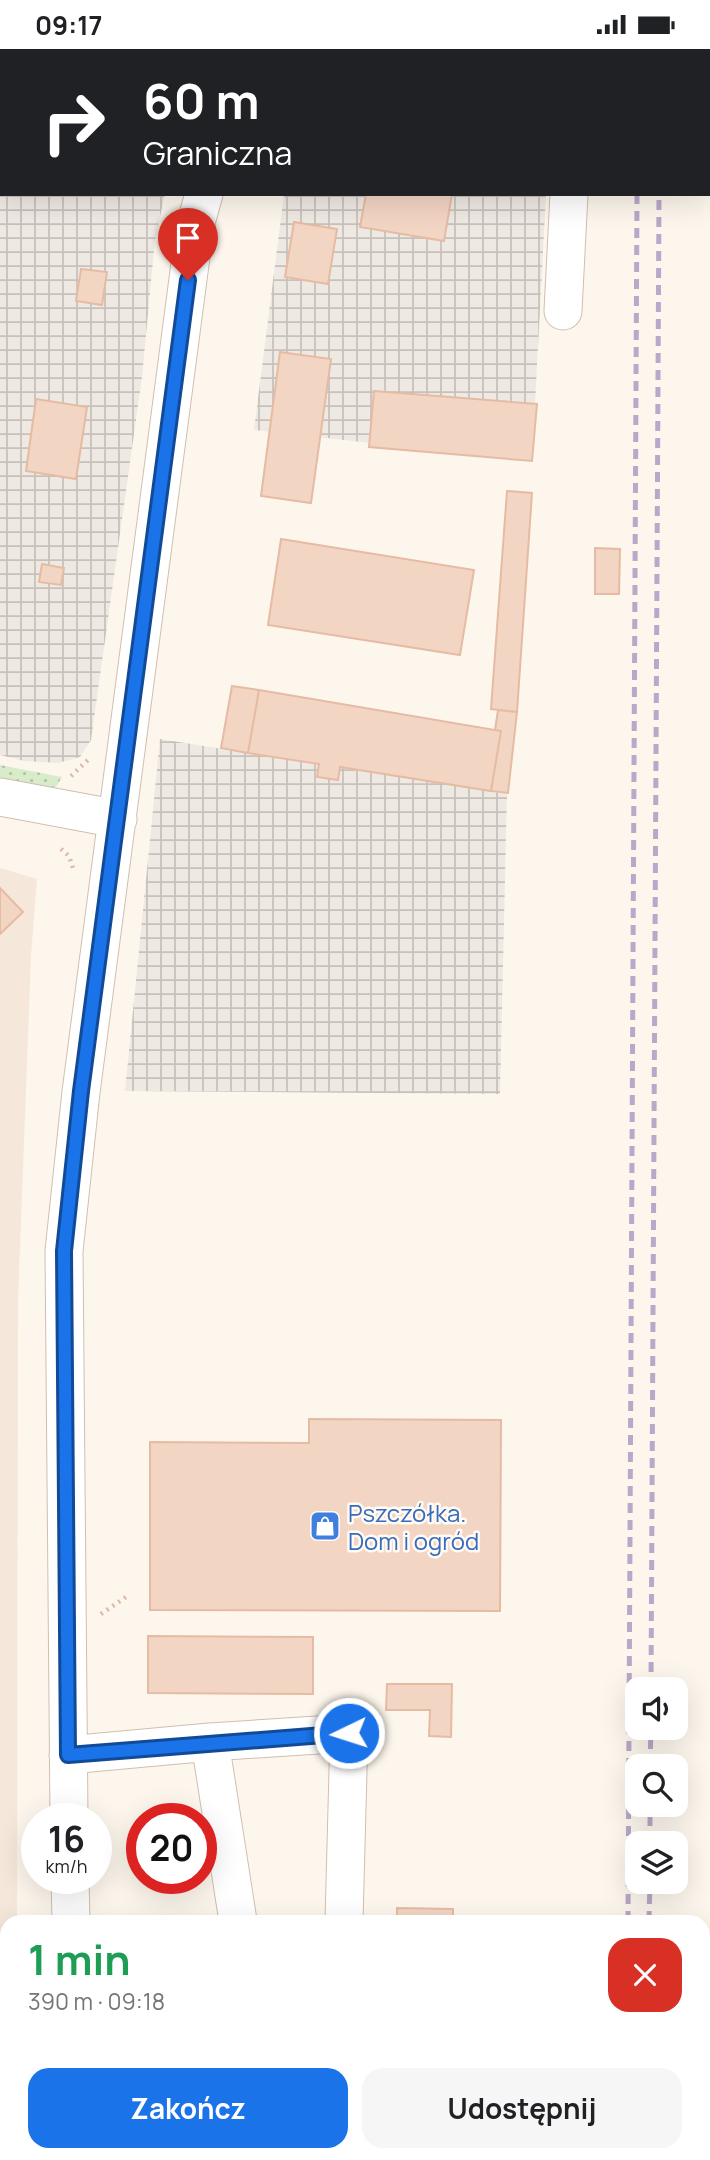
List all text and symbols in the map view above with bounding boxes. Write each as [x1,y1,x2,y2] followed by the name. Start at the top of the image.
[35,7,102,43] text: 09:17
[143,67,260,134] text: 60 m
[28,77,119,168] icon: right
[143,131,292,175] text: Graniczna
[158,208,218,280] pin
[169,219,207,257] icon: arrive
[348,1496,479,1557] place label: Pszczółka. Dom i ogród
[308,1509,342,1543] shop icon: Pszczółka. Dom i ogród
[625,1677,688,1894] map controls
[625,1677,688,1740] button: sound
[312,1696,386,1770] position arrow
[625,1754,688,1817] button: search
[126,1803,217,1894] speed limit sign: 20
[48,1815,85,1863] text: 16
[625,1831,688,1894] button: layers
[46,1854,87,1878] text: km/h
[28,1930,131,1988] text: 1 min
[608,1938,682,2012] button: close
[28,1985,165,2017] text: 390 m · 09:18
[28,2068,348,2148] button: Zakończ
[362,2068,682,2148] button: Udostępnij

